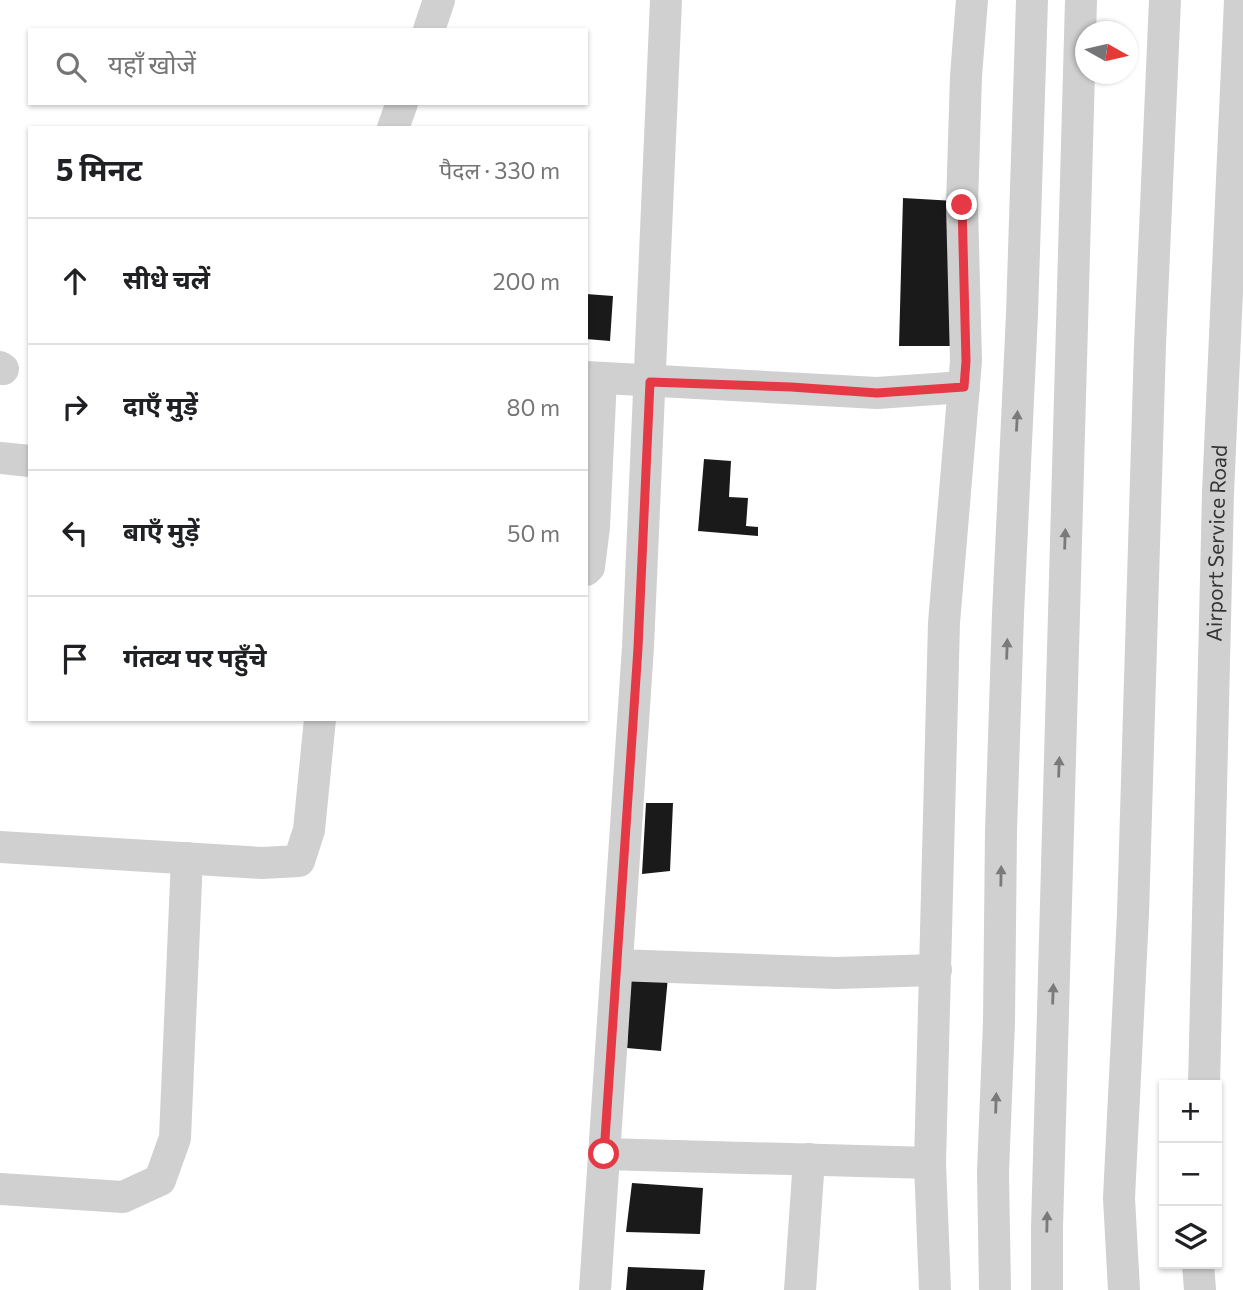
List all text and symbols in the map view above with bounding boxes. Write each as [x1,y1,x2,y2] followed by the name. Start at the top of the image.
[1075,21,1138,84] north arrow
[28,28,588,105] search box
[52,48,90,86] icon: search
[108,48,196,79] text: यहाँ खोजें
[56,150,142,187] text: 5 मिनट
[439,156,560,184] text: पैदल · 330 m
[946,189,977,220] route end
[56,262,94,300] icon: ahead
[123,263,210,294] text: सीधे चलें
[493,267,560,295] text: 200 m
[56,388,94,426] icon: right
[123,389,198,420] text: दाएँ मुड़ें
[507,393,560,421] text: 80 m
[1012,410,1023,432] one-way arrow
[1200,444,1231,642] street label: Airport Service Road
[56,514,94,552] icon: left
[123,515,199,546] text: बाएँ मुड़ें
[507,519,560,547] text: 50 m
[1059,528,1071,550] one-way arrow
[1001,637,1012,659] one-way arrow
[56,640,94,678] icon: arrive
[123,641,267,672] text: गंतव्य पर पहुँचे
[1053,756,1065,778] one-way arrow
[995,865,1007,887] one-way arrow
[1047,983,1059,1005] one-way arrow
[1159,1080,1222,1269] map controls
[1159,1080,1222,1143] button: +
[990,1092,1001,1114] one-way arrow
[588,1138,619,1169] route start
[1159,1143,1222,1206] button: −
[1159,1206,1222,1269] button: layers
[1041,1211,1053,1233] one-way arrow

